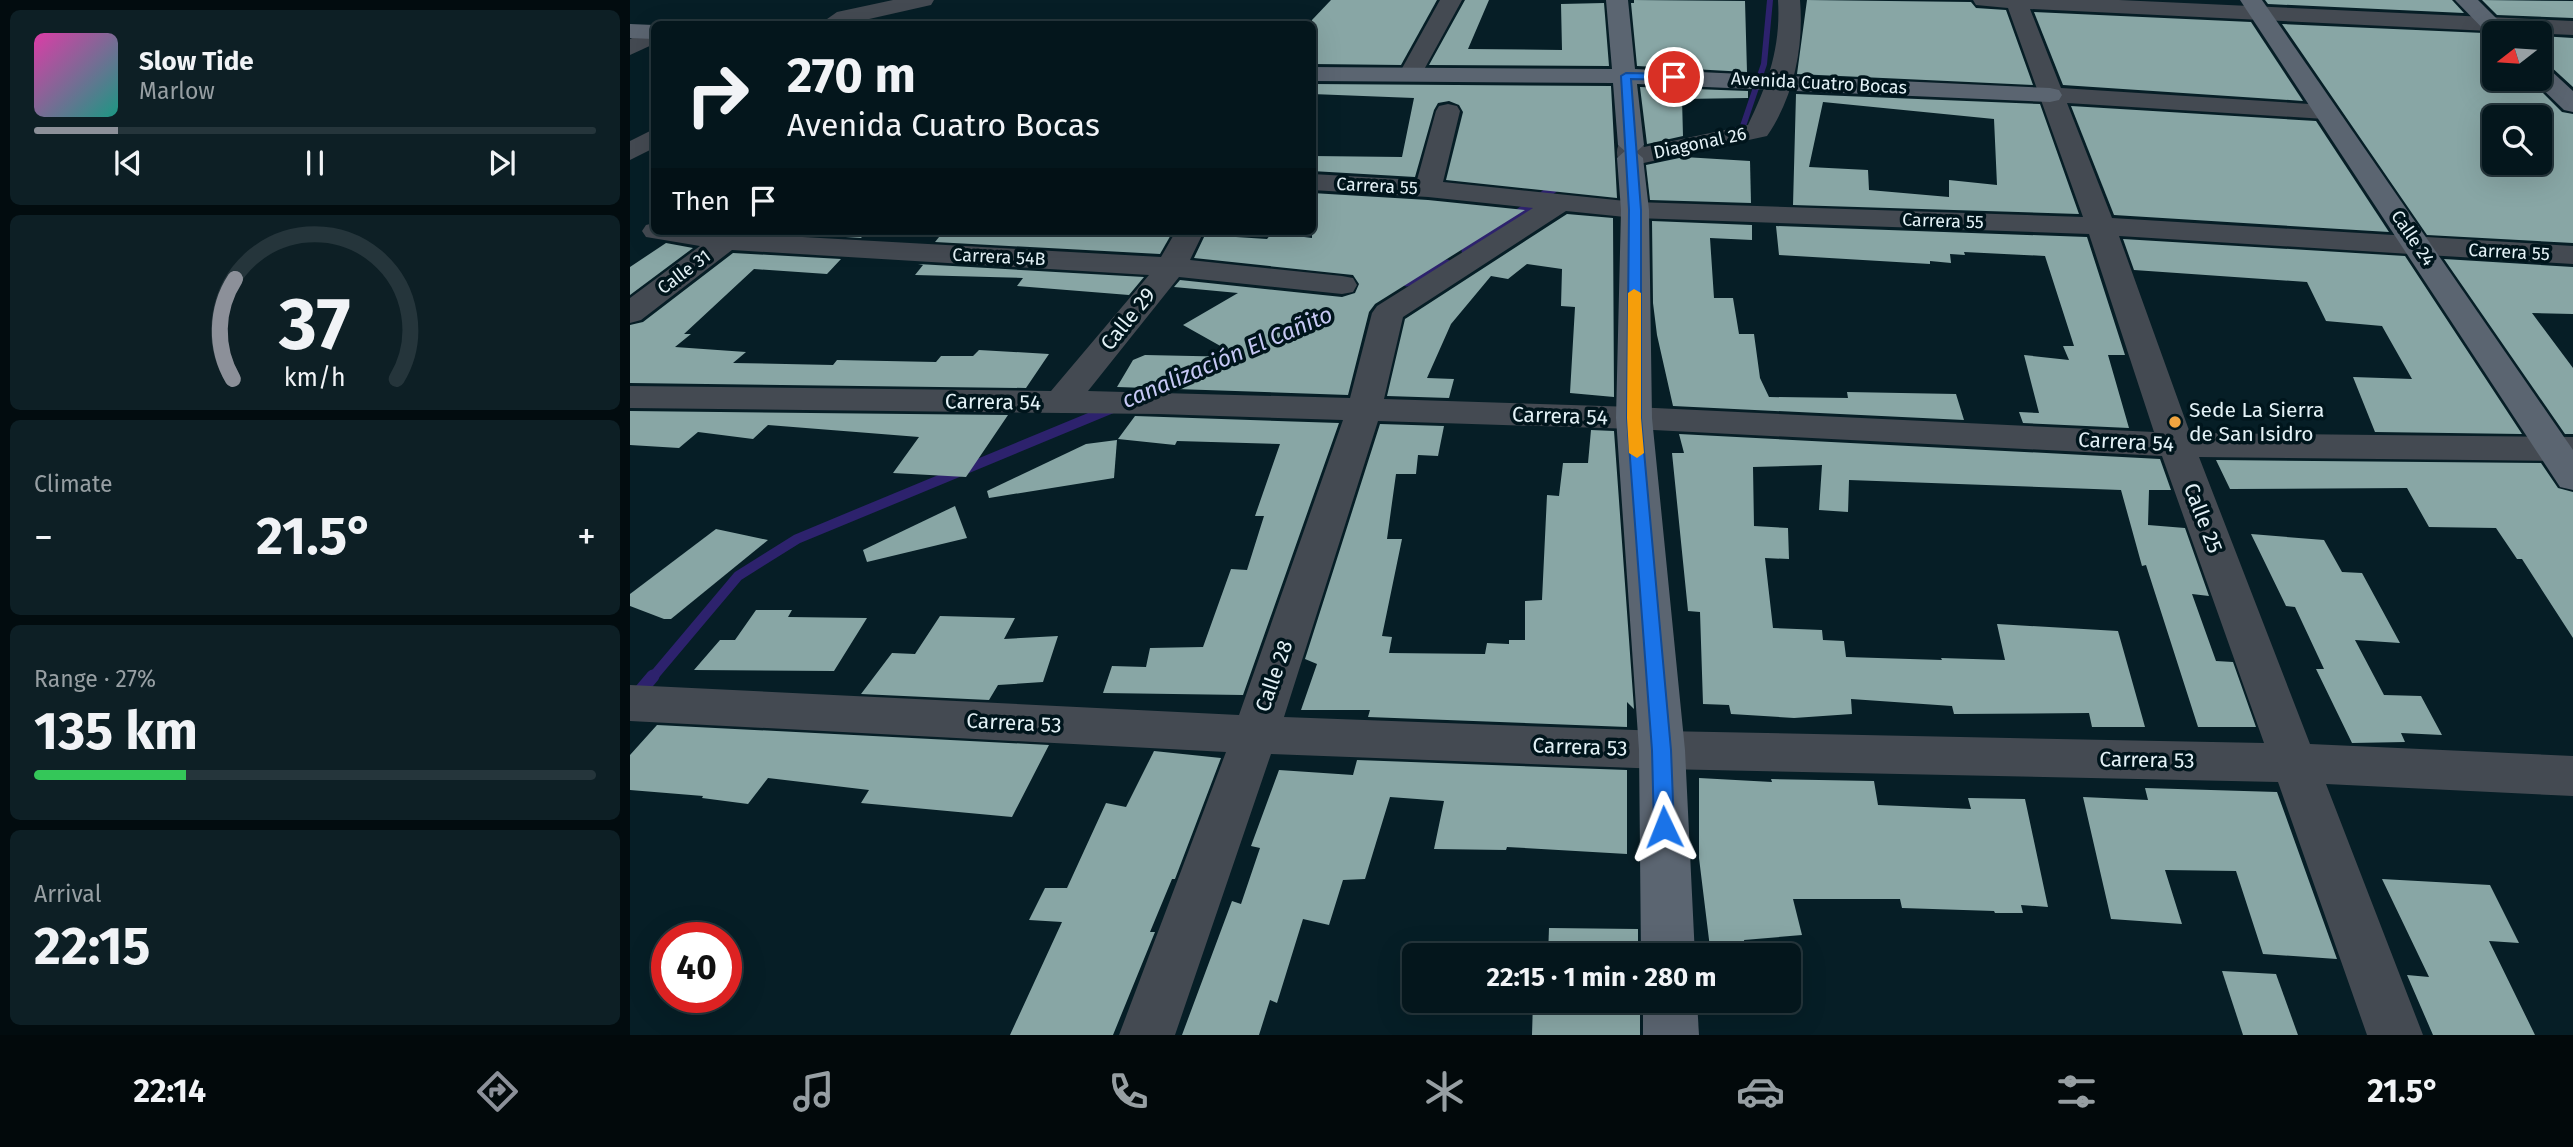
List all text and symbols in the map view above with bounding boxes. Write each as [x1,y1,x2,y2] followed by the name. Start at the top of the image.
[2482,21,2552,91] north arrow
[2482,21,2552,175] map controls
[139,46,254,77] text: Slow Tide
[787,46,916,105] text: 270 m
[1644,47,1704,107] pin
[672,49,763,140] icon: right
[1655,58,1693,96] icon: arrive
[1731,67,1907,99] street label: Avenida Cuatro Bocas
[139,77,215,105] text: Marlow
[2482,105,2552,175] button: search
[787,106,1100,144] text: Avenida Cuatro Bocas
[1651,122,1749,164] street label: Diagonal 26
[109,144,147,182] icon: previous
[296,144,334,182] icon: pause
[483,144,521,182] icon: next
[1336,173,1418,199] street label: Carrera 55
[744,182,782,220] icon: arrive
[672,186,730,217] text: Then
[2386,206,2440,270] street label: Calle 24
[1902,209,1984,233] street label: Carrera 55
[2468,239,2550,265] street label: Carrera 55
[952,244,1046,270] street label: Carrera 54B
[653,245,715,299] street label: Calle 31
[278,281,351,368] text: 37
[1095,282,1161,356] street label: Calle 29
[1117,300,1337,414] water label: canalización El Cañito
[284,362,346,392] text: km/h
[945,388,1041,416] street label: Carrera 54
[2189,397,2324,447] place label: Sede La Sierra de San Isidro
[1512,401,1608,431] street label: Carrera 54
[2167,414,2183,430] marker: Sede La Sierra de San Isidro
[2077,427,2175,457] street label: Carrera 54
[34,470,113,498] text: Climate
[2178,479,2228,557] street label: Calle 25
[256,505,374,568] text: 21.5°
[34,514,53,560] text: −
[577,514,596,560] text: +
[1250,637,1298,715] street label: Calle 28
[34,665,156,693] text: Range · 27%
[34,700,198,763] text: 135 km
[966,708,1062,738] street label: Carrera 53
[1532,732,1628,762] street label: Carrera 53
[2099,746,2195,774] street label: Carrera 53
[1627,790,1701,864] position arrow
[34,880,101,908] text: Arrival
[34,915,150,978] text: 22:15
[651,922,742,1013] speed limit sign: 40
[1487,962,1716,993] text: 22:15 · 1 min · 280 m
[473,1067,522,1116] icon: directions
[789,1067,838,1116] icon: music
[1104,1067,1153,1116] icon: phone
[1420,1067,1469,1116] icon: climate
[1736,1067,1785,1116] icon: car
[2052,1067,2101,1116] icon: filters
[133,1072,206,1110] text: 22:14
[2367,1072,2440,1110] text: 21.5°

